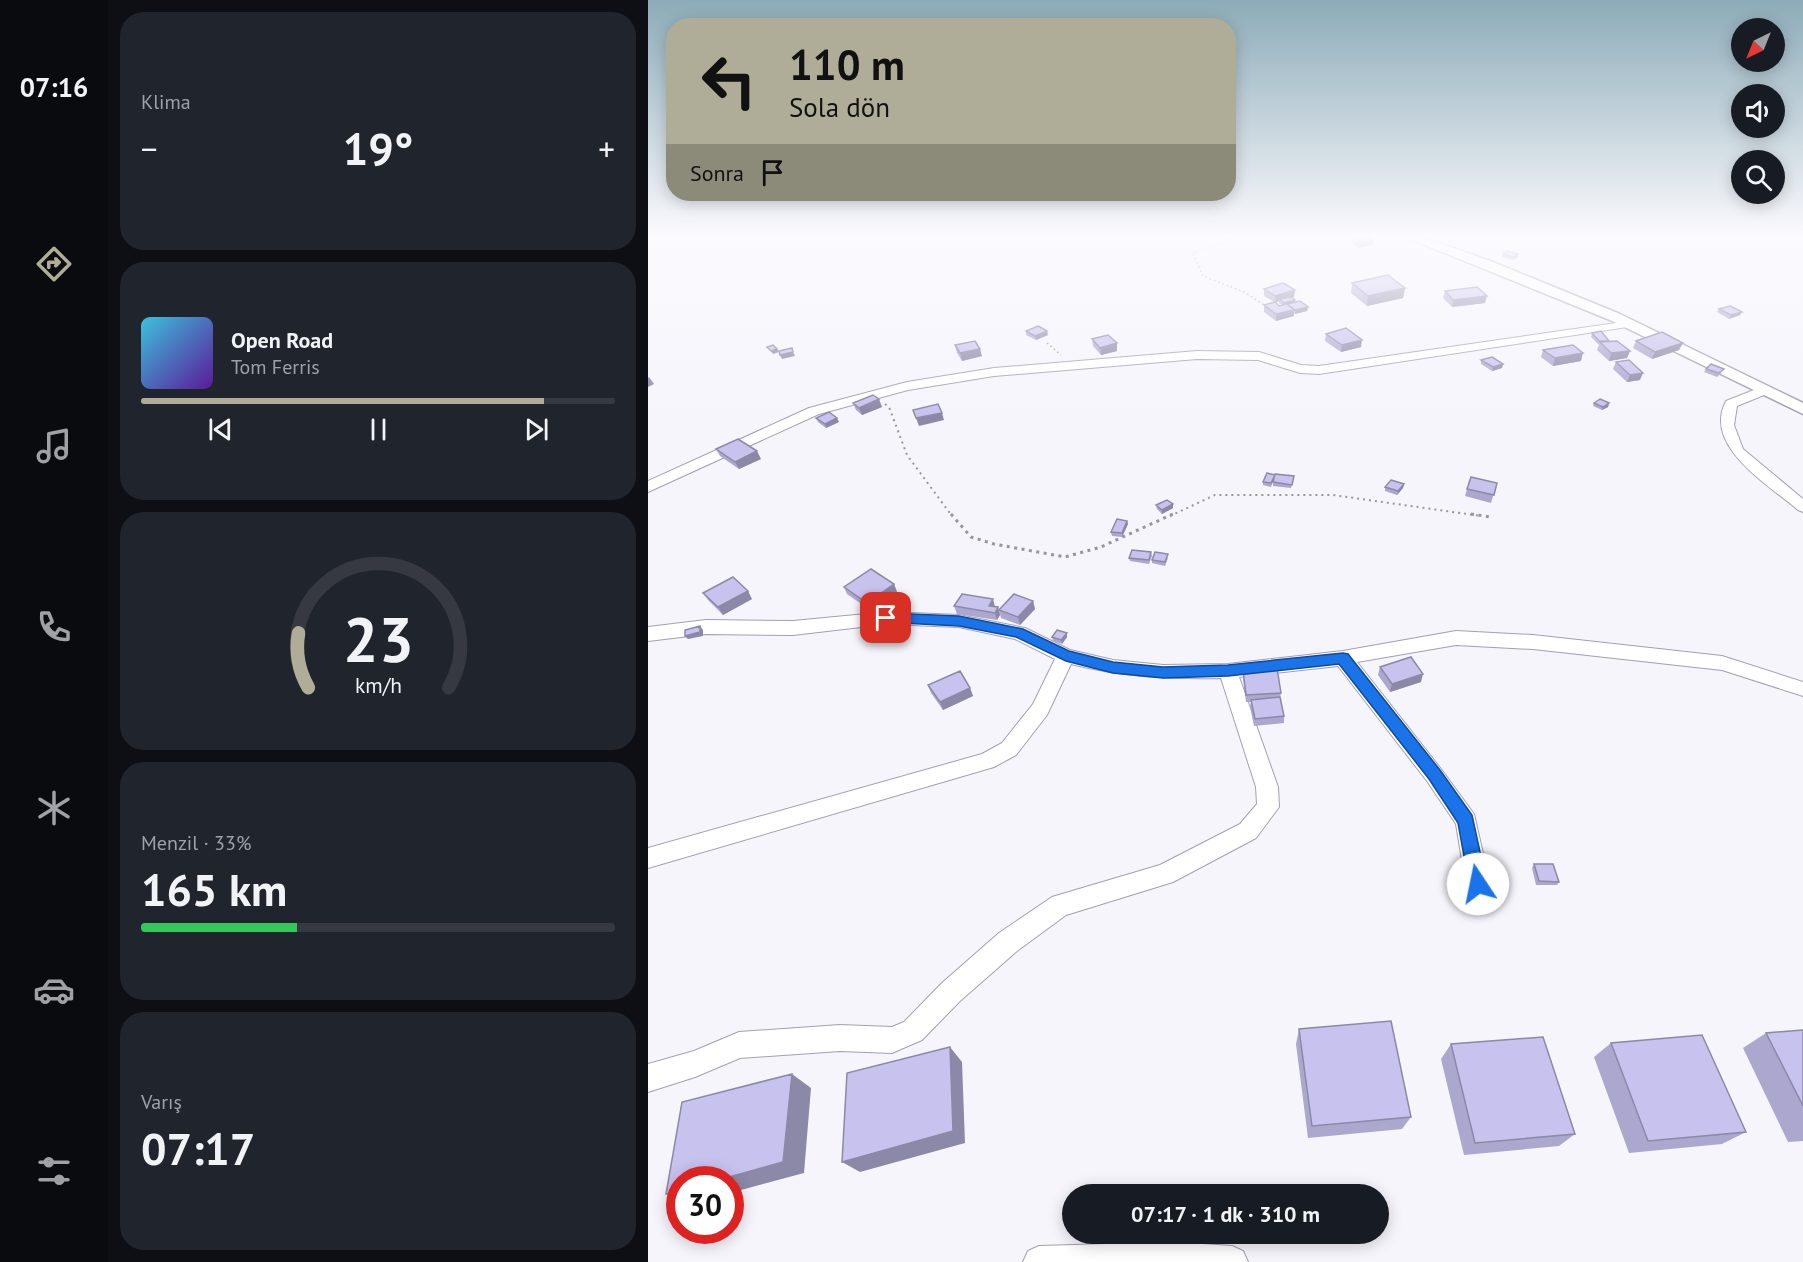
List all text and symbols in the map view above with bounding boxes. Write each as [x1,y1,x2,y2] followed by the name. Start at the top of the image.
[1731,18,1785,72] north arrow
[1731,18,1785,204] map controls
[789,37,905,92] text: 110 m
[690,42,768,120] icon: left
[20,70,88,104] text: 07:16
[1731,84,1785,138] button: sound
[141,89,191,115] text: Klima
[789,90,890,124] text: Sola dön
[343,119,413,177] text: 19°
[141,127,158,170] text: −
[598,127,615,170] text: +
[1731,150,1785,204] button: search
[756,156,789,189] icon: arrive
[690,159,744,187] text: Sonra
[33,243,75,285] icon: directions
[231,326,333,354] text: Open Road
[231,354,320,380] text: Tom Ferris
[204,413,237,446] icon: previous
[362,413,395,446] icon: pause
[520,413,553,446] icon: next
[33,425,75,467] icon: music
[860,592,911,643] pin
[343,598,413,679] text: 23
[869,601,902,634] icon: arrive
[33,606,75,648] icon: phone
[354,671,401,699] text: km/h
[33,787,75,829] icon: climate
[141,830,251,856] text: Menzil · 33%
[1446,852,1510,916] position arrow
[141,860,287,918] text: 165 km
[33,969,75,1011] icon: car
[141,1089,182,1115] text: Varış
[141,1119,255,1177] text: 07:17
[33,1150,75,1192] icon: filters
[666,1166,744,1244] speed limit sign: 30
[1131,1200,1320,1228] text: 07:17 · 1 dk · 310 m

